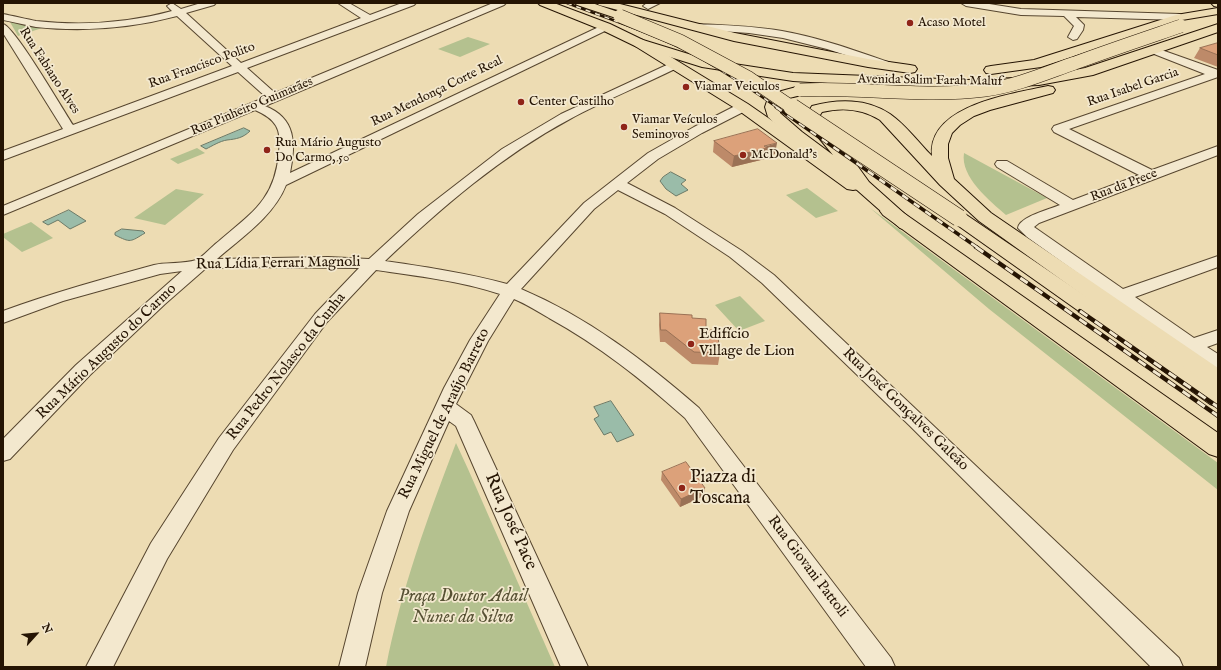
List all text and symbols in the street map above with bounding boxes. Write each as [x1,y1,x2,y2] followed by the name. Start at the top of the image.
[918,15,985,31] place label: Acaso Motel
[905,18,915,28] marker: Acaso Motel
[15,25,83,117] street label: Rua Fabiano Alves
[147,39,257,93] street label: Rua Francisco Polito
[369,53,505,131] street label: Rua Mendonça Corte Real
[1085,65,1181,111] street label: Rua Isabel Garcia
[858,72,1002,90] street label: Avenida Salim Farah Maluf
[189,74,315,140] street label: Rua Pinheiro Guimarães
[694,79,779,95] place label: Viamar Veiculos
[681,82,691,92] marker: Viamar Veiculos
[529,94,614,110] place label: Center Castilho
[516,97,526,107] marker: Center Castilho
[632,112,717,143] place label: Viamar Veículos Seminovos
[619,122,629,132] marker: Viamar Veículos Seminovos
[275,135,381,166] place label: Rua Mário Augusto Do Carmo, 50
[262,145,272,155] marker: Rua Mário Augusto Do Carmo, 50
[751,147,817,163] place label: McDonald's
[738,150,748,160] marker: McDonald's
[1088,166,1160,206] street label: Rua da Prece
[196,254,360,274] street label: Rua Lídia Ferrari Magnoli
[33,280,181,424] street label: Rua Mário Augusto do Carmo
[224,290,350,444] street label: Rua Pedro Nolasco da Cunha
[396,326,494,502] street label: Rua Miguel de Araújo Barreto
[699,326,795,361] place label: Edifício Village de Lion
[686,339,696,349] marker: Edifício Village de Lion
[838,345,972,475] street label: Rua José Gonçalves Galeão
[690,467,756,510] place label: Piazza di Toscana
[479,470,541,574] street label: Rua José Pace
[677,483,687,493] marker: Piazza di Toscana
[763,513,851,621] street label: Rua Giovani Pattoli
[398,586,528,628] park label: Praça Doutor Adail Nunes da Silva
[16,614,56,654] north arrow
[38,621,55,636] text: N

